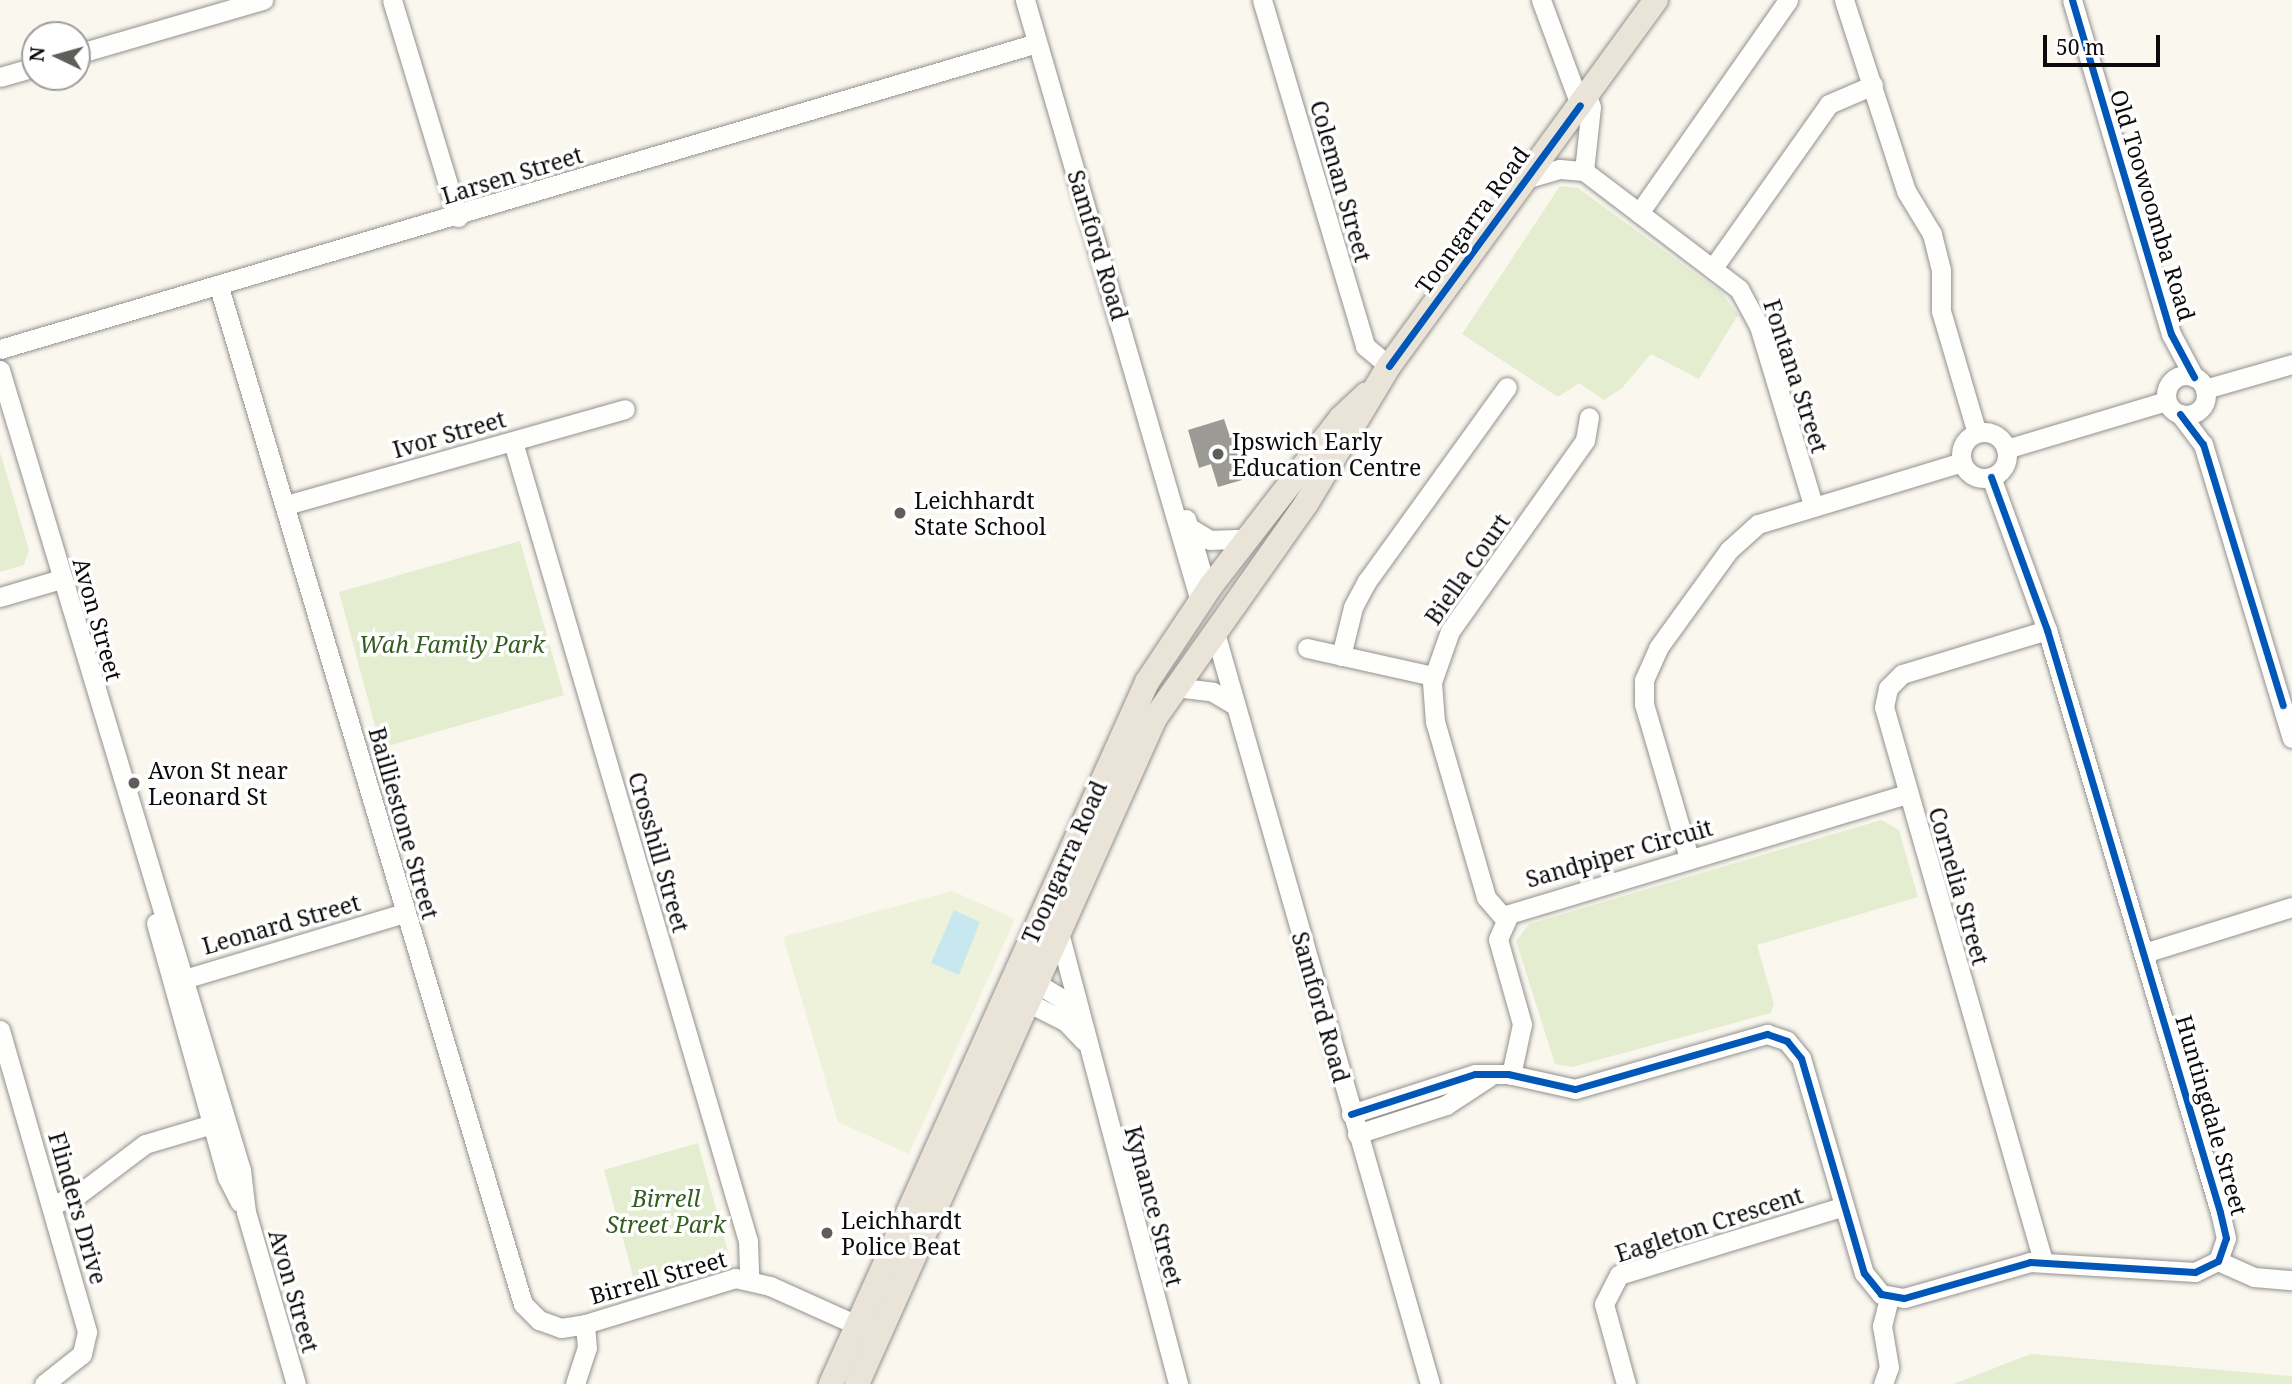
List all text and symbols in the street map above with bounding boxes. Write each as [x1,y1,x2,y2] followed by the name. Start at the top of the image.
[21,21,91,91] north arrow
[2047,21,2164,65] scale bar
[2056,33,2105,61] text: 50 m
[23,46,51,63] text: N
[2105,86,2201,324] street label: Old Toowoomba Road
[1305,97,1377,265] street label: Coleman Street
[438,140,586,210] street label: Larsen Street
[1409,141,1535,299] street label: Toongarra Road
[1062,167,1134,323] street label: Samford Road
[1758,296,1834,456] street label: Fontana Street
[389,405,509,463] street label: Ivor Street
[1232,427,1421,481] place label: Ipswich Early Education Centre
[1210,446,1226,462] marker: Ipswich Early Education Centre
[914,486,1046,540] place label: Leichhardt State School
[892,505,908,521] marker: Leichhardt State School
[1419,508,1515,630] street label: Biella Court
[67,554,129,684] street label: Avon Street
[359,630,545,658] park label: Wah Family Park
[363,724,445,922] street label: Bailliestone Street
[148,756,288,810] place label: Avon St near Leonard St
[623,769,695,935] street label: Crosshill Street
[126,775,142,791] marker: Avon St near Leonard St
[1016,776,1112,948] street label: Toongarra Road
[1923,804,1995,968] street label: Cornelia Street
[1523,813,1715,893] street label: Sandpiper Circuit
[199,888,363,960] street label: Leonard Street
[1286,929,1356,1085] street label: Samford Road
[2170,1012,2254,1218] street label: Huntingdale Street
[1119,1123,1189,1289] street label: Kynance Street
[43,1129,113,1287] street label: Flinders Drive
[1612,1181,1806,1267] street label: Eagleton Crescent
[606,1184,726,1238] park label: Birrell Street Park
[841,1206,962,1260] place label: Leichhardt Police Beat
[819,1225,835,1241] marker: Leichhardt Police Beat
[263,1226,325,1356] street label: Avon Street
[587,1244,729,1310] street label: Birrell Street

